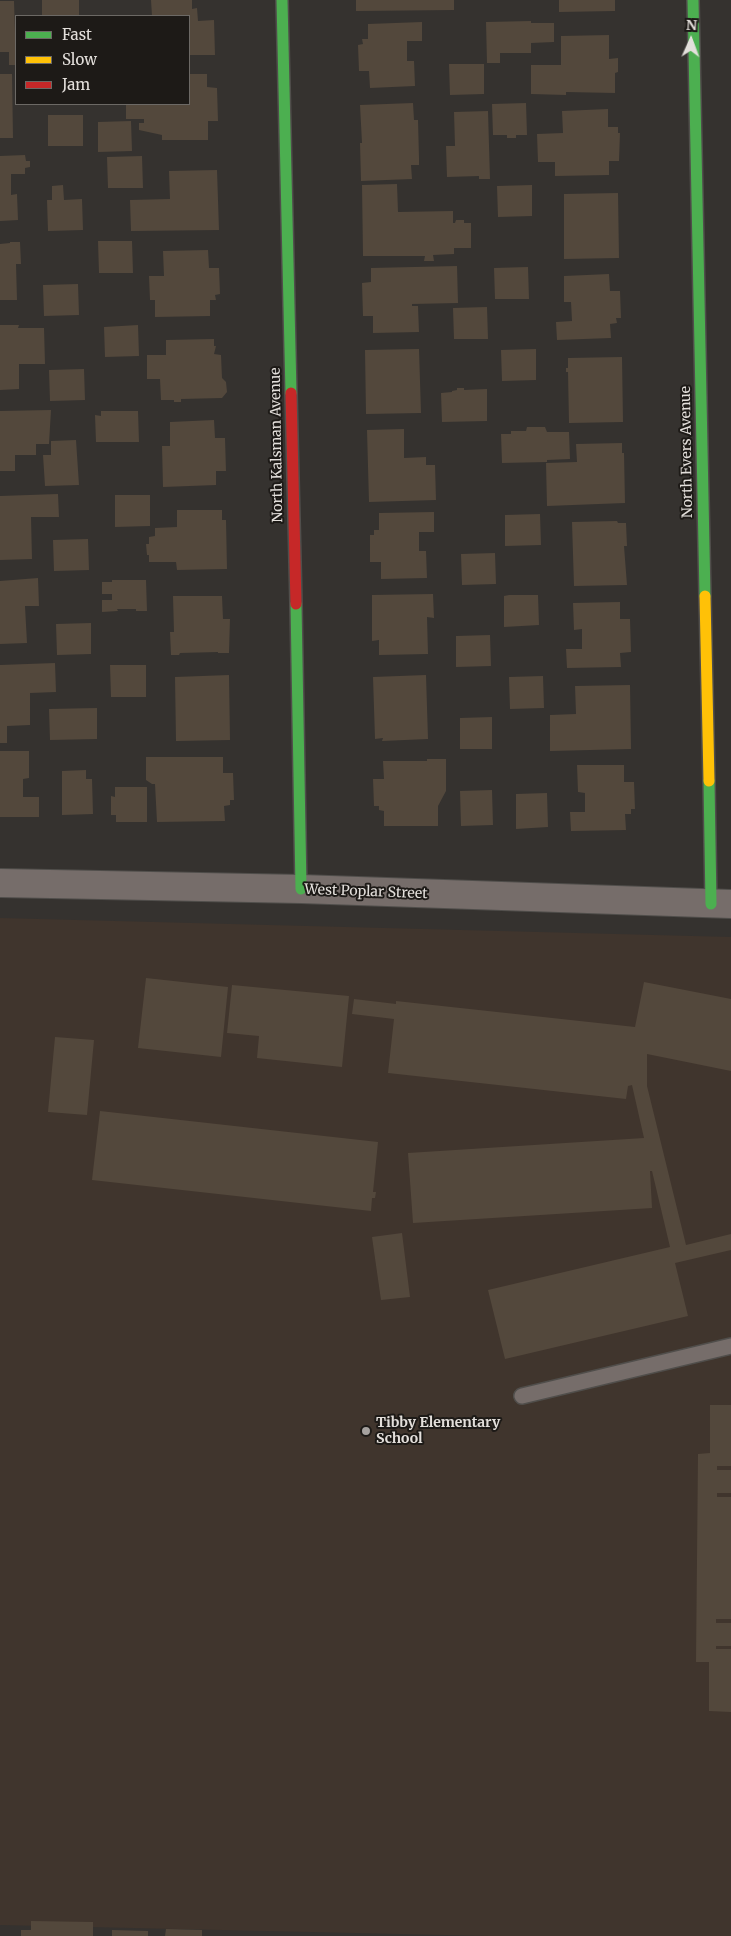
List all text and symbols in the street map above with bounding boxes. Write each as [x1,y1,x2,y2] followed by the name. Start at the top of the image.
[15,15,190,105] legend
[666,15,716,65] north arrow
[686,16,697,34] text: N
[62,25,92,44] text: Fast
[62,50,97,69] text: Slow
[62,75,90,94] text: Jam
[267,367,287,523] street label: North Kalsman Avenue
[677,386,697,518] street label: North Evers Avenue
[304,881,428,903] street label: West Poplar Street
[376,1415,500,1448] place label: Tibby Elementary School
[360,1425,372,1437] marker: Tibby Elementary School

